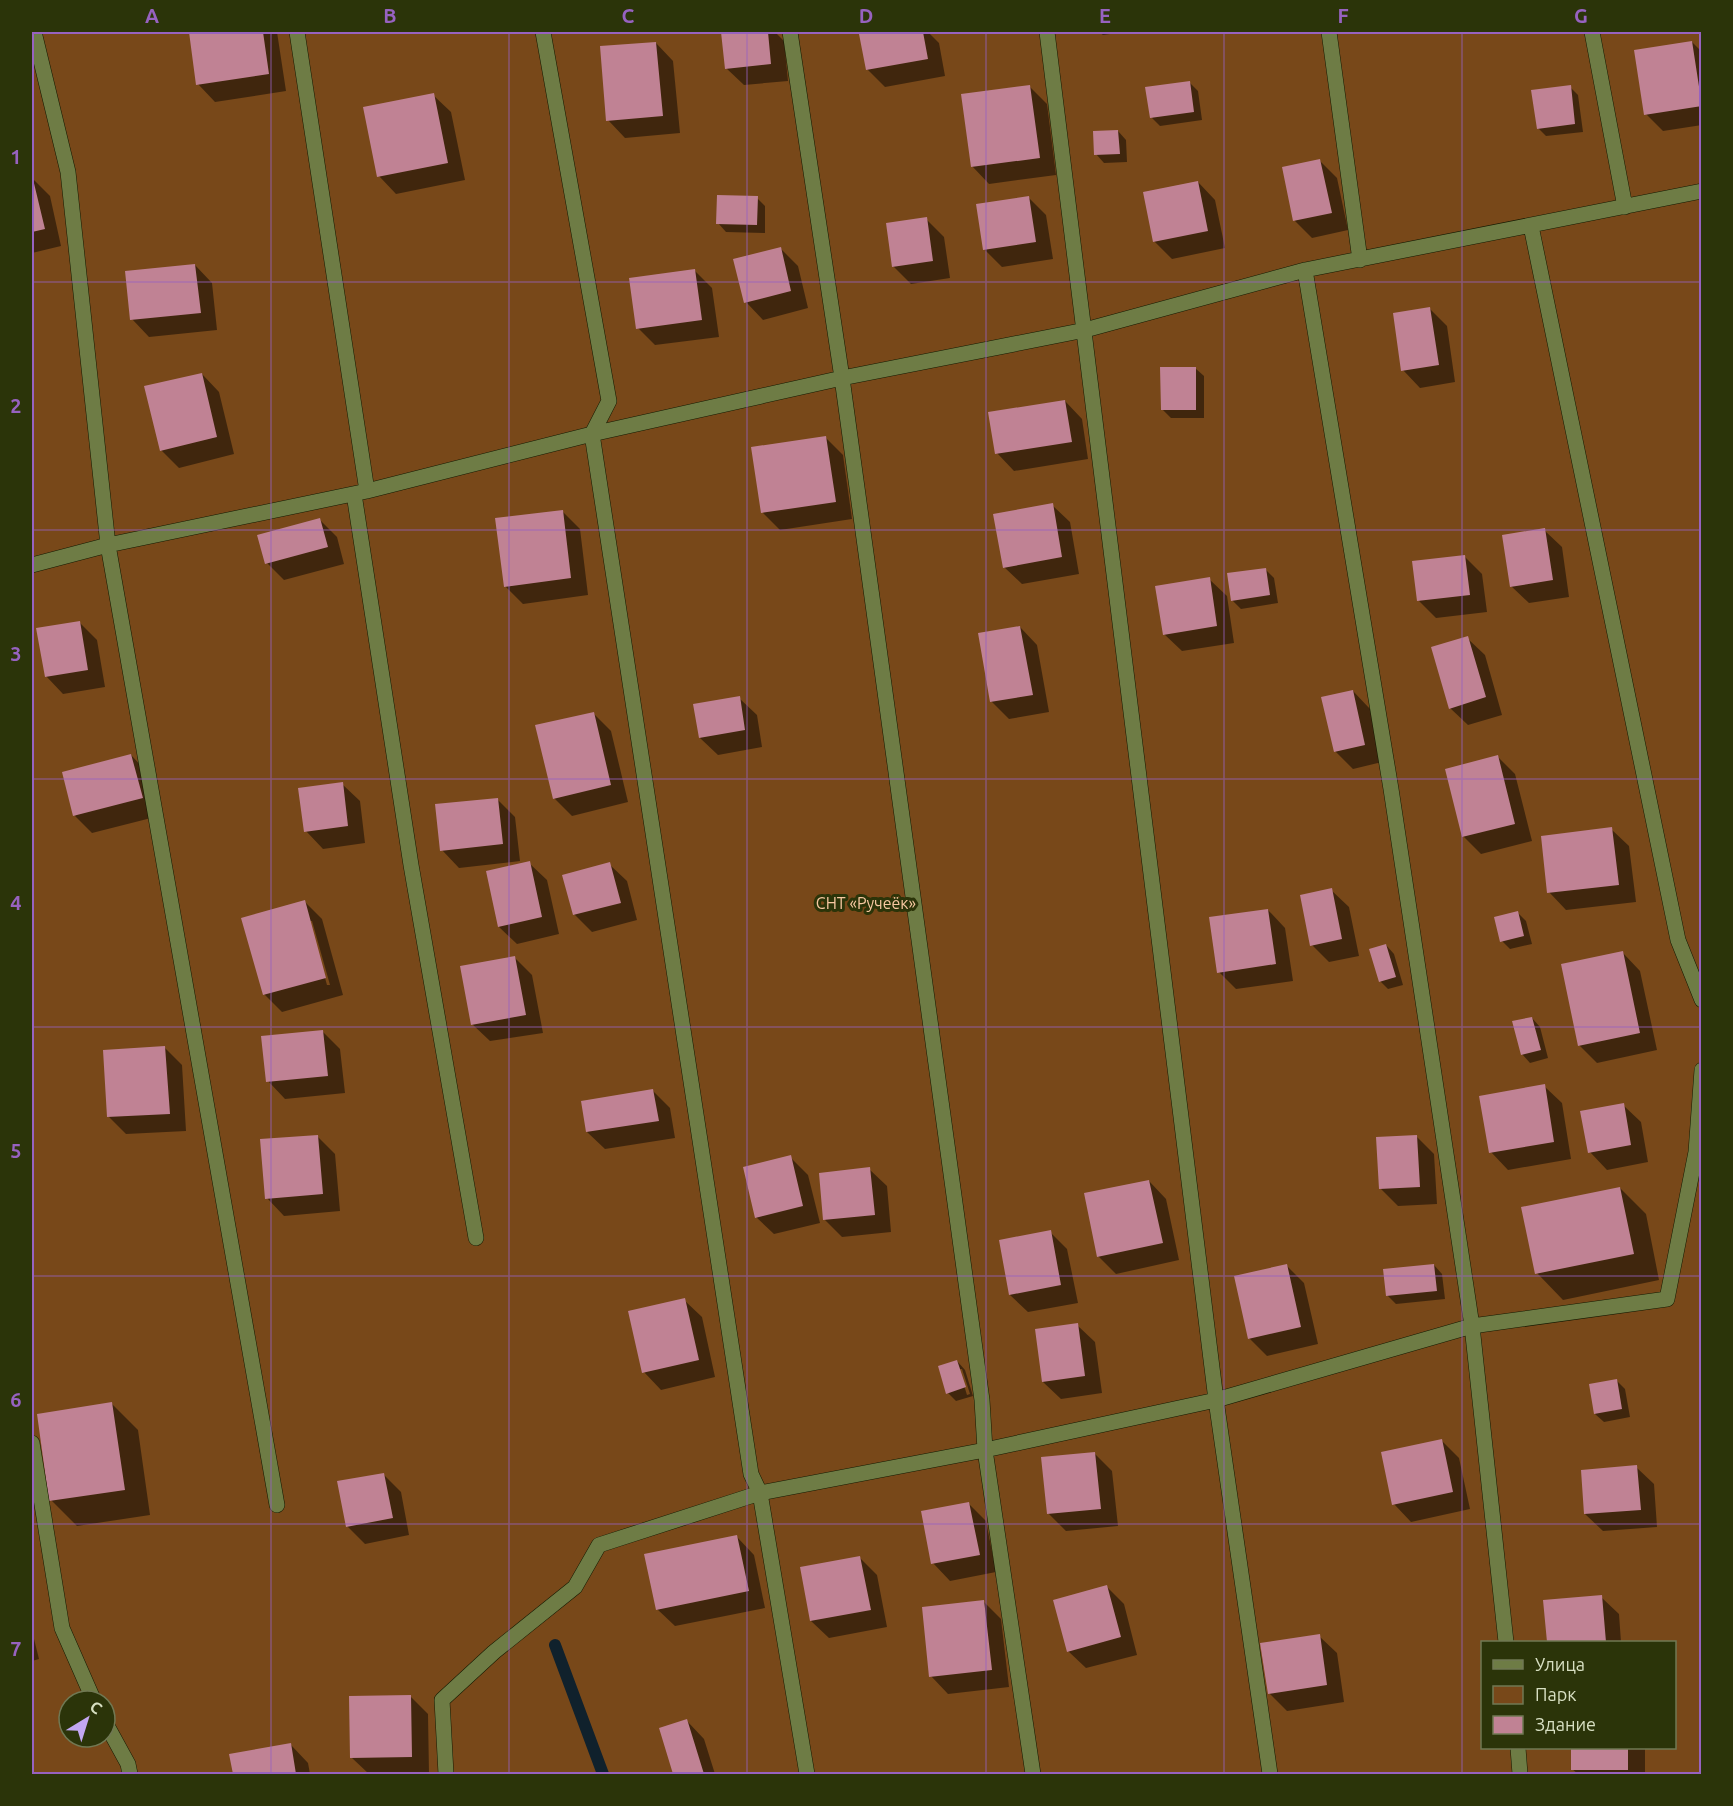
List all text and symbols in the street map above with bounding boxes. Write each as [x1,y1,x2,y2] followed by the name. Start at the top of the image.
[145,4,159,27] text: A
[383,4,397,27] text: B
[622,4,635,27] text: C
[859,4,873,27] text: D
[1099,4,1111,27] text: E
[1337,4,1349,27] text: F
[1574,4,1588,27] text: G
[10,145,22,168] text: 1
[10,394,22,417] text: 2
[10,642,22,665] text: 3
[10,891,22,914] text: 4
[816,894,916,912] park label: СНТ «Ручеёк»
[10,1139,22,1162] text: 5
[10,1388,22,1411] text: 6
[10,1637,22,1660] text: 7
[1481,1641,1676,1749] legend
[1535,1654,1585,1674] text: Улица
[1535,1684,1576,1704] text: Парк
[57,1689,117,1749] north arrow
[87,1697,106,1717] text: С
[1535,1714,1596,1734] text: Здание

